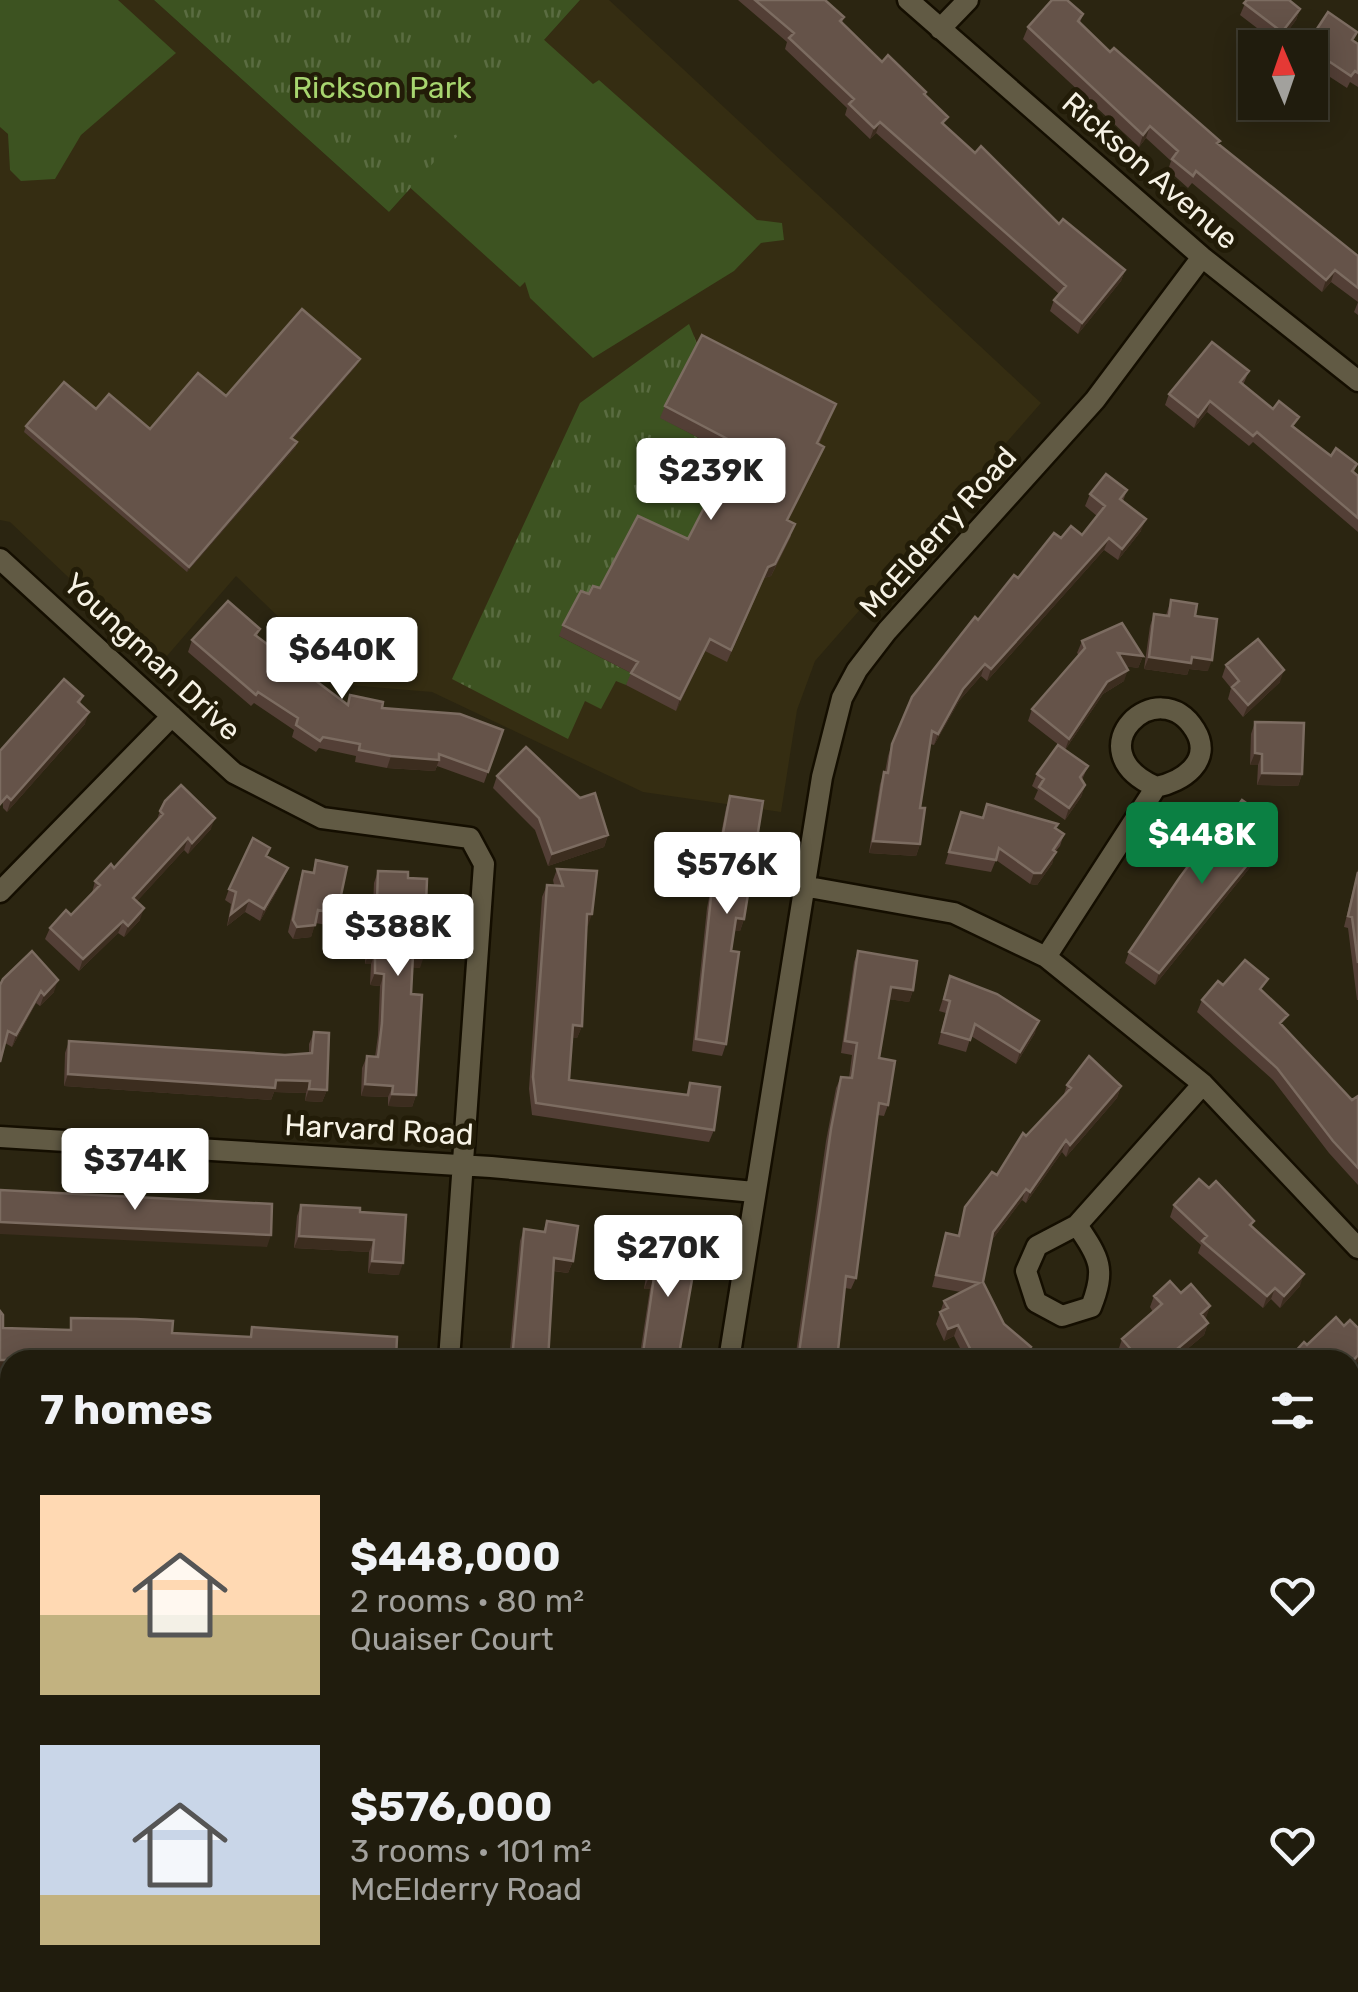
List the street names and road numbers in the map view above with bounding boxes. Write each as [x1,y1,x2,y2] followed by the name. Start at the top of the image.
[1055,85,1245,257] street label: Rickson Avenue
[852,439,1024,625] street label: McElderry Road
[56,566,248,748] street label: Youngman Drive
[284,1107,474,1153] street label: Harvard Road

